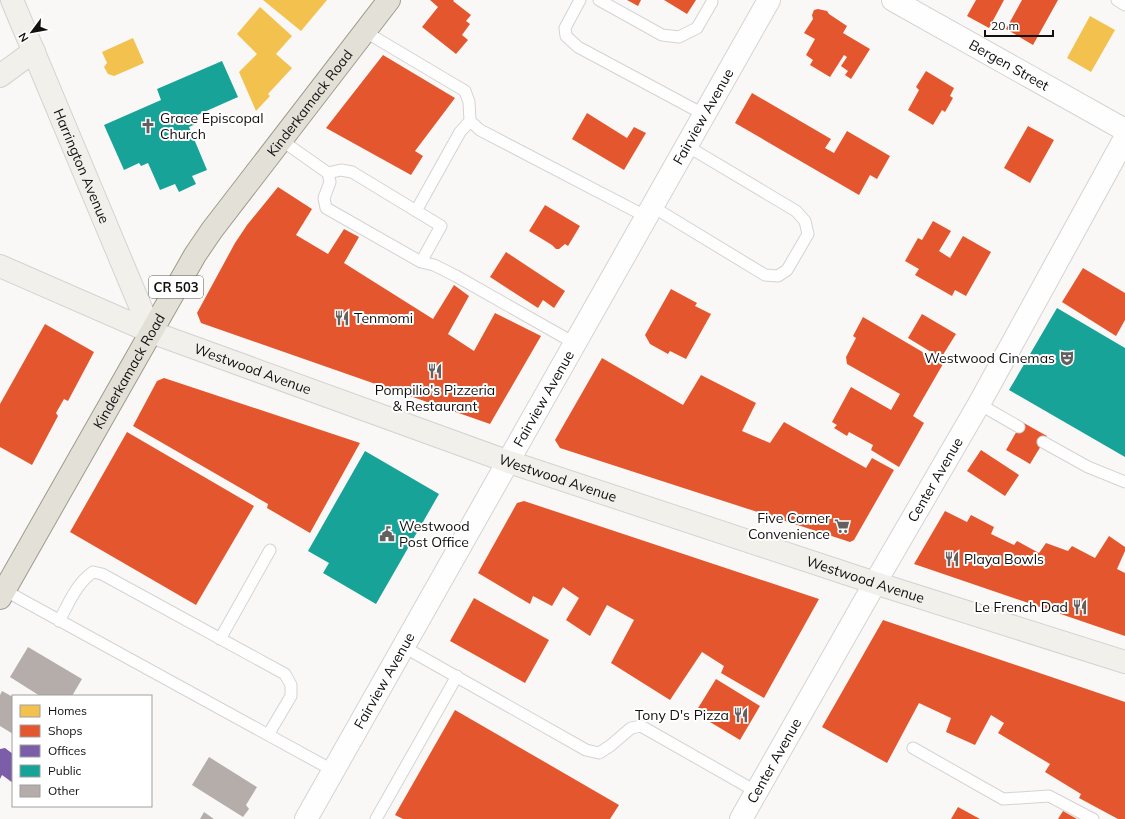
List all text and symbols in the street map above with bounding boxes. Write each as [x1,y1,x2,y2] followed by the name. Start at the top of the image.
[12,12,52,52] north arrow
[985,12,1053,38] scale bar
[991,18,1019,33] text: 20 m
[15,30,32,45] text: N
[966,35,1052,95] street label: Bergen Street
[263,46,356,160] street label: Kinderkamack Road
[669,65,738,168] street label: Fairview Avenue
[49,106,114,226] street label: Harrington Avenue
[160,109,264,143] place label: Grace Episcopal Church
[139,117,157,135] church icon: Grace Episcopal Church
[149,276,203,298] road number: CR 503
[333,309,351,327] restaurant icon: Tenmomi
[354,309,413,327] place label: Tenmomi
[89,310,169,432] street label: Kinderkamack Road
[192,339,314,398] street label: Westwood Avenue
[509,347,578,450] street label: Fairview Avenue
[924,349,1055,367] place label: Westwood Cinemas
[1058,349,1076,367] theatre icon: Westwood Cinemas
[426,362,444,380] restaurant icon: Pompilio's Pizzeria & Restaurant
[375,381,495,415] place label: Pompilio's Pizzeria & Restaurant
[903,434,967,525] street label: Center Avenue
[496,450,619,506] street label: Westwood Avenue
[748,509,831,543] place label: Five Corner Convenience
[399,517,470,551] place label: Westwood Post Office
[833,517,851,535] supermarket icon: Five Corner Convenience
[378,525,396,543] public building icon: Westwood Post Office
[943,550,961,568] restaurant icon: Playa Bowls
[964,550,1044,568] place label: Playa Bowls
[804,552,927,607] street label: Westwood Avenue
[975,598,1068,616] place label: Le French Dad
[1071,598,1089,616] restaurant icon: Le French Dad
[350,629,419,732] street label: Fairview Avenue
[12,695,152,807] legend
[48,703,87,718] text: Homes
[635,706,729,724] place label: Tony D's Pizza
[732,706,750,724] restaurant icon: Tony D's Pizza
[743,715,805,806] street label: Center Avenue
[48,723,83,738] text: Shops
[48,743,86,758] text: Offices
[48,763,82,778] text: Public
[48,783,80,798] text: Other

